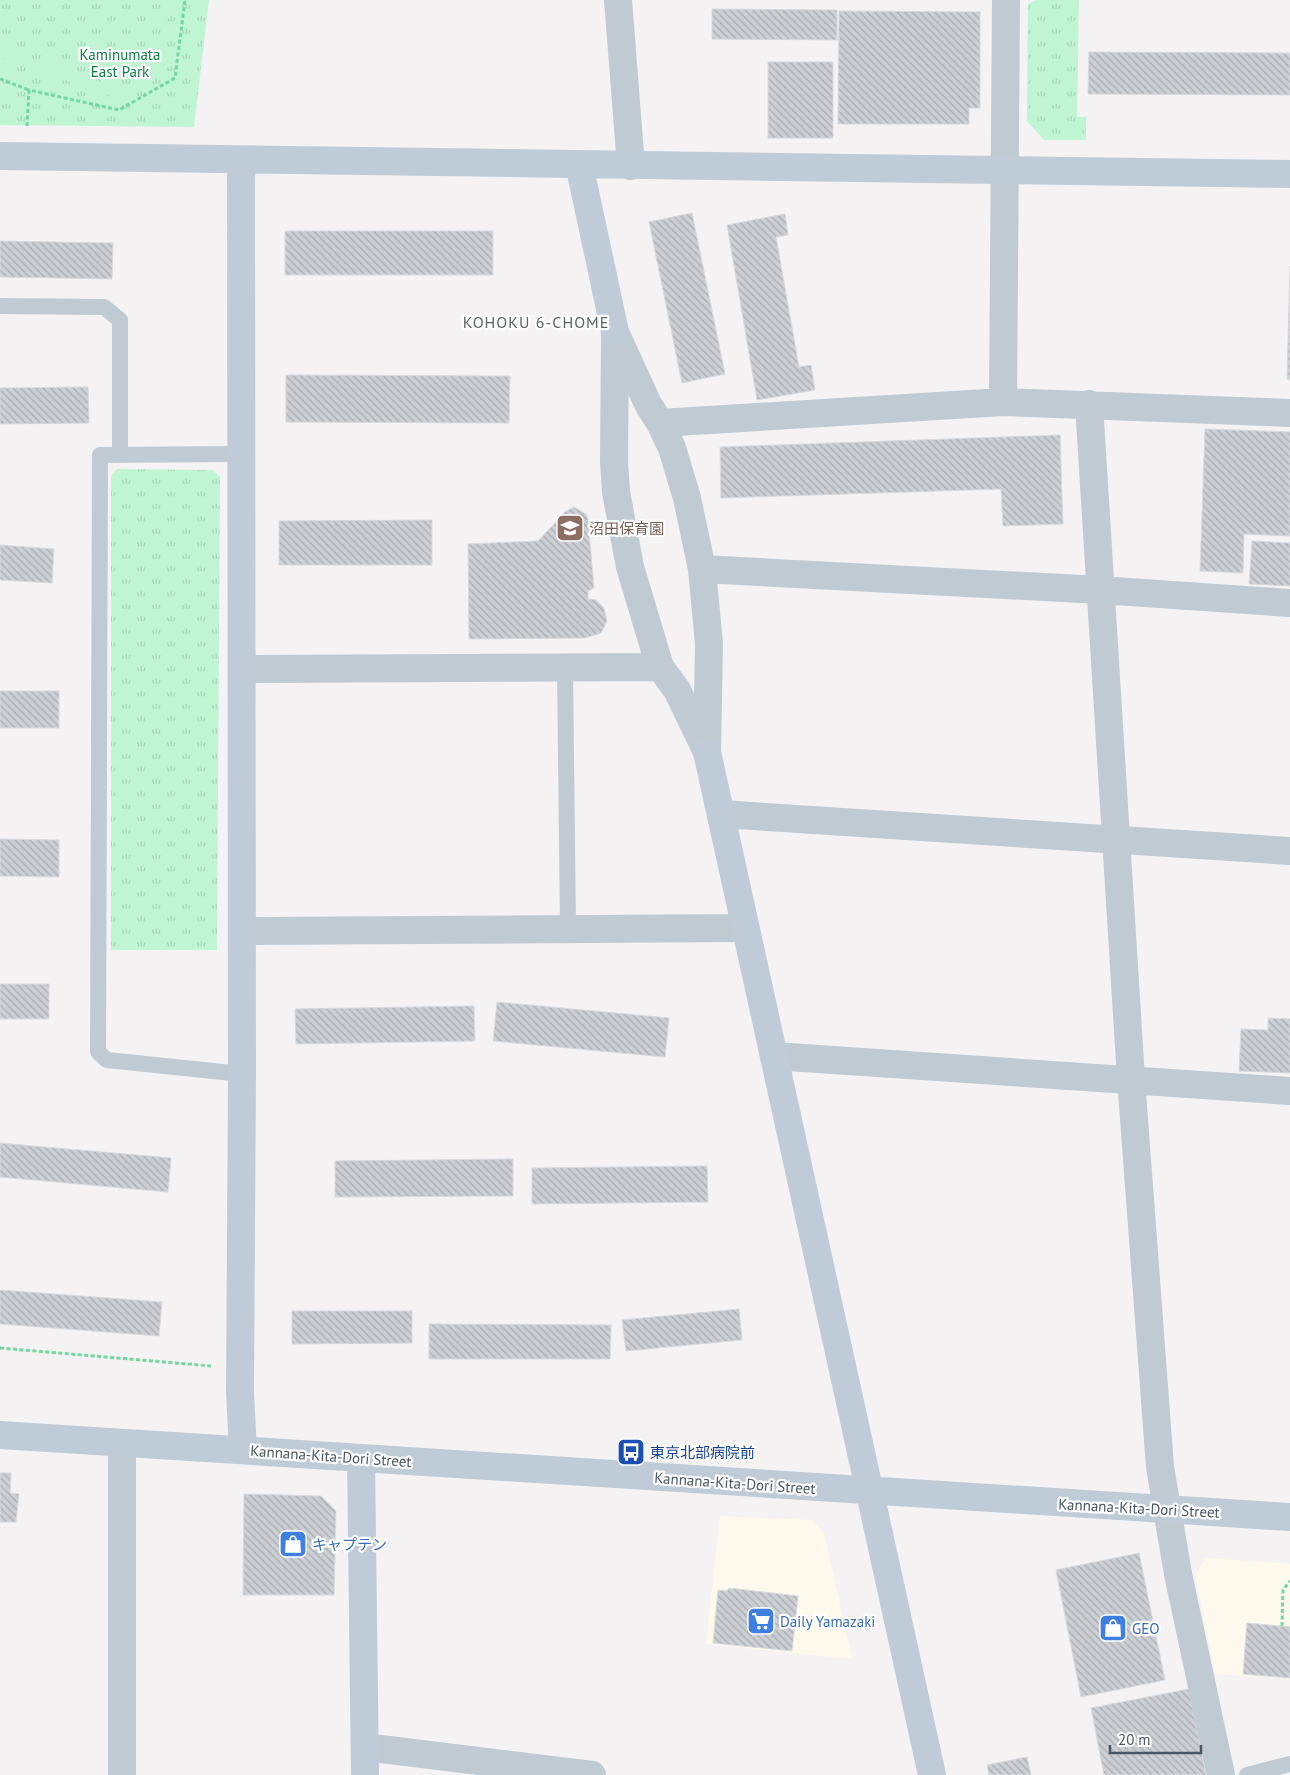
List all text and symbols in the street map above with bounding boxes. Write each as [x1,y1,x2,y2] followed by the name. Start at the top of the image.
[80,45,160,81] park label: Kaminumata East Park
[463,312,609,332] district label: KOHOKU 6-CHOME
[555,513,585,543] school or university icon: 沼田保育園
[589,519,664,538] place label: 沼田保育園
[616,1437,646,1467] bus stop icon: 東京北部病院前
[250,1441,412,1471] street label: Kannana-Kita-Dori Street
[650,1443,755,1462] place label: 東京北部病院前
[654,1468,816,1498] street label: Kannana-Kita-Dori Street
[1058,1494,1220,1522] street label: Kannana-Kita-Dori Street
[278,1529,308,1559] shop icon: キャプテン
[312,1535,387,1554] place label: キャプテン
[746,1606,776,1636] supermarket icon: Daily Yamazaki
[780,1612,875,1631] place label: Daily Yamazaki
[1098,1613,1128,1643] shop icon: GEO
[1132,1619,1159,1638] place label: GEO
[1110,1722,1201,1754] scale bar
[1118,1730,1151,1749] text: 20 m

